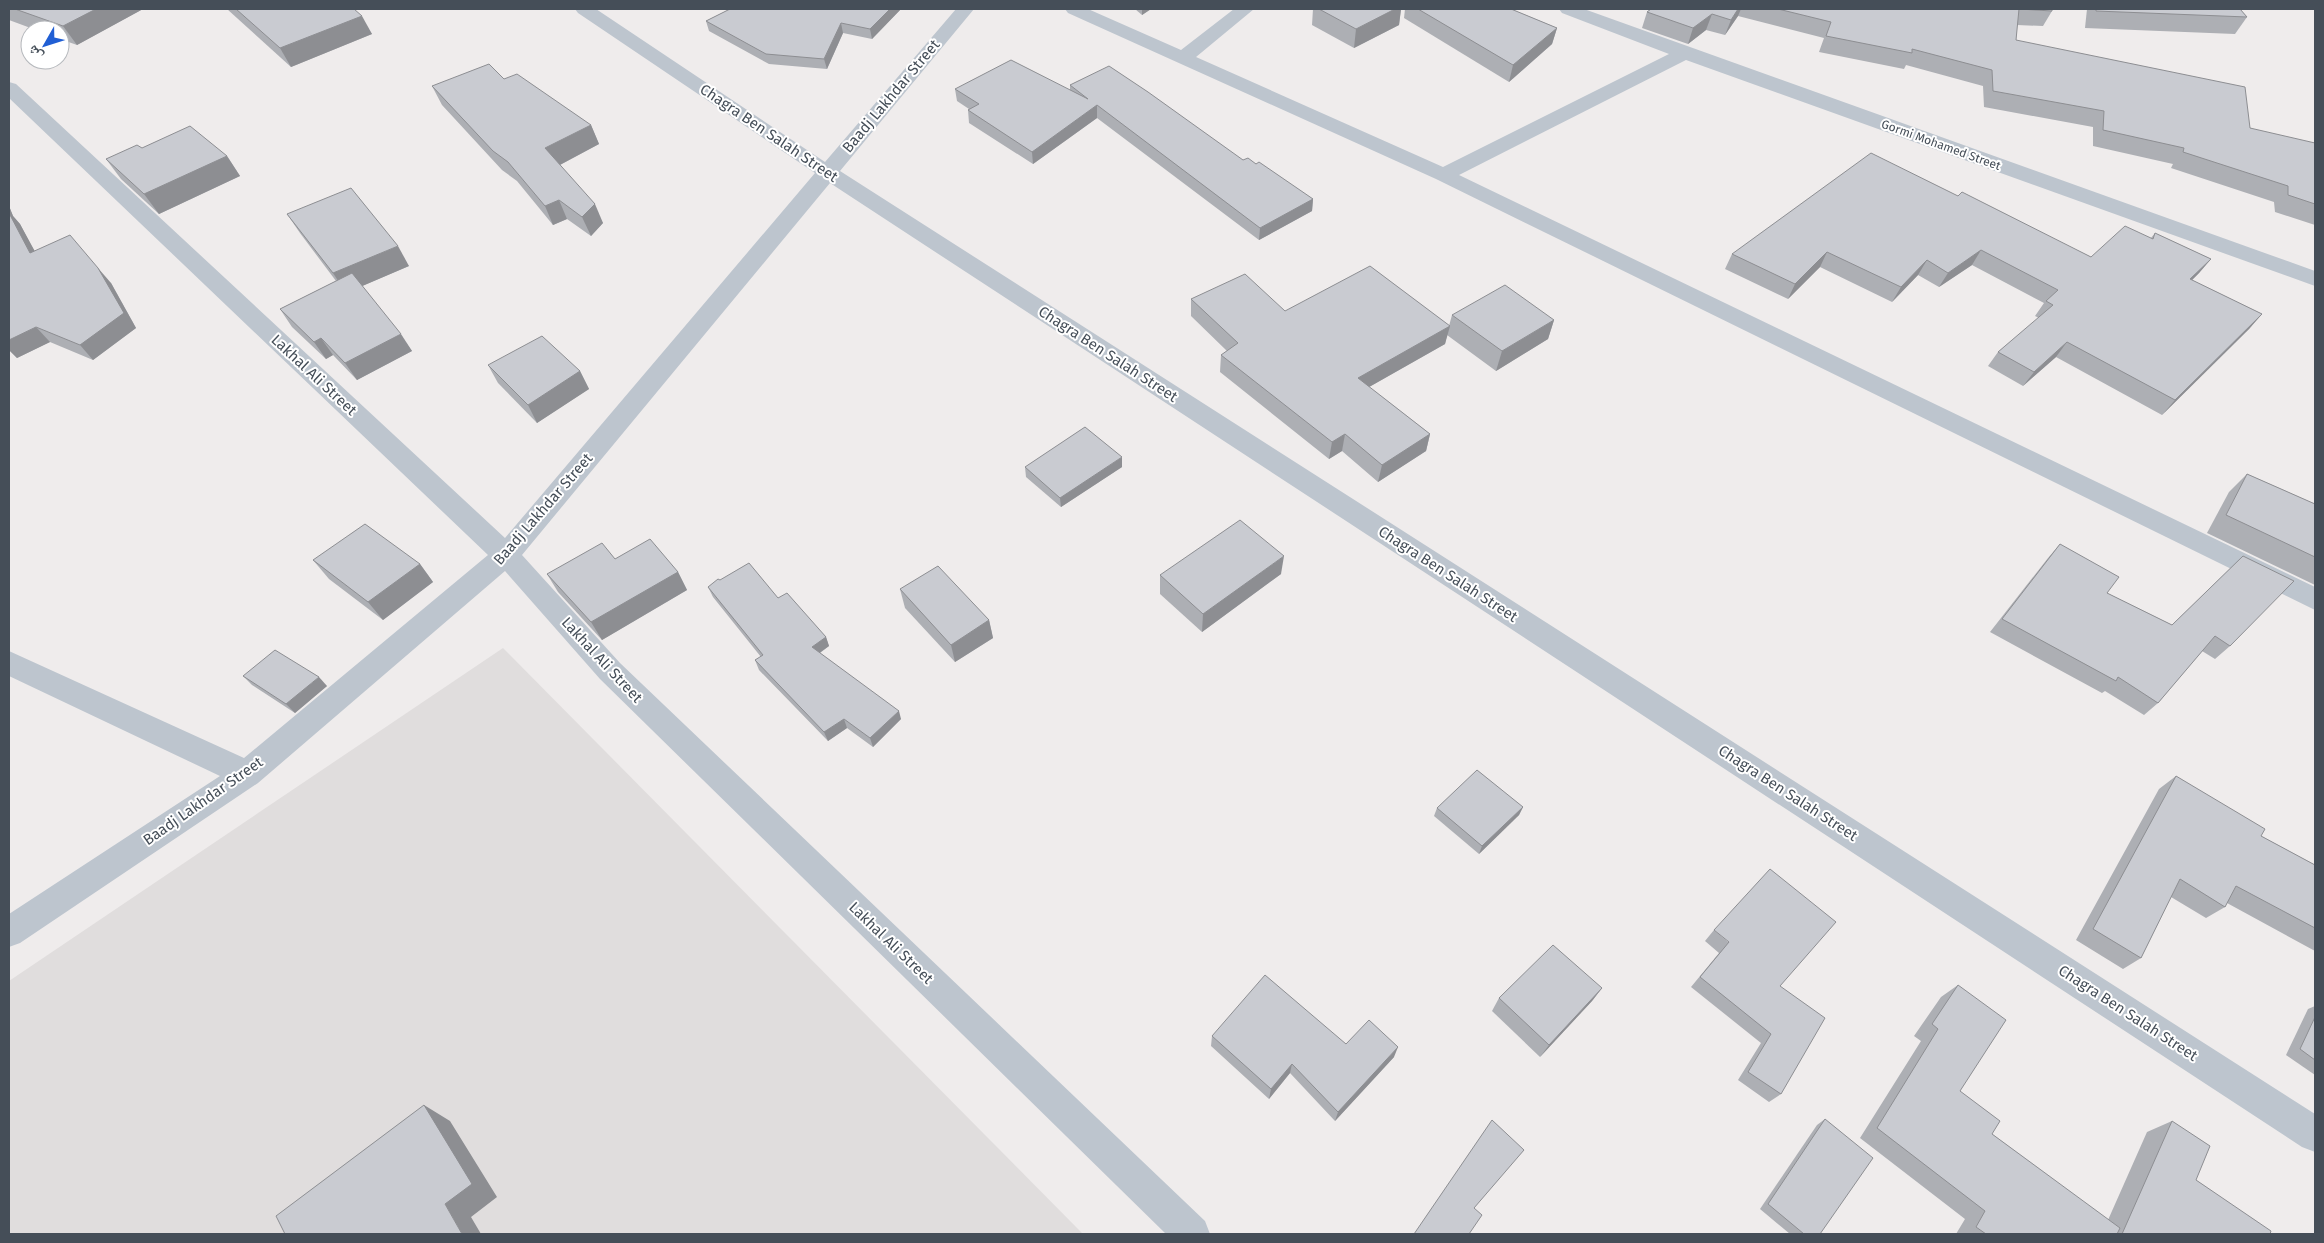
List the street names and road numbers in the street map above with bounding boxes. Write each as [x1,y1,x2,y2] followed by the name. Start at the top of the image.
[838,35,944,156] street label: Baadj Lakhdar Street
[697,80,842,186] street label: Chagra Ben Salah Street
[1880,117,2003,173] street label: Gormi Mohamed Street
[1035,302,1182,406] street label: Chagra Ben Salah Street
[268,331,361,420] street label: Lakhal Ali Street
[490,449,597,569] street label: Baadj Lakhdar Street
[1375,522,1522,626] street label: Chagra Ben Salah Street
[558,614,647,707] street label: Lakhal Ali Street
[1715,741,1862,845] street label: Chagra Ben Salah Street
[140,753,267,849] street label: Baadj Lakhdar Street
[845,898,937,988] street label: Lakhal Ali Street
[2055,961,2202,1065] street label: Chagra Ben Salah Street

